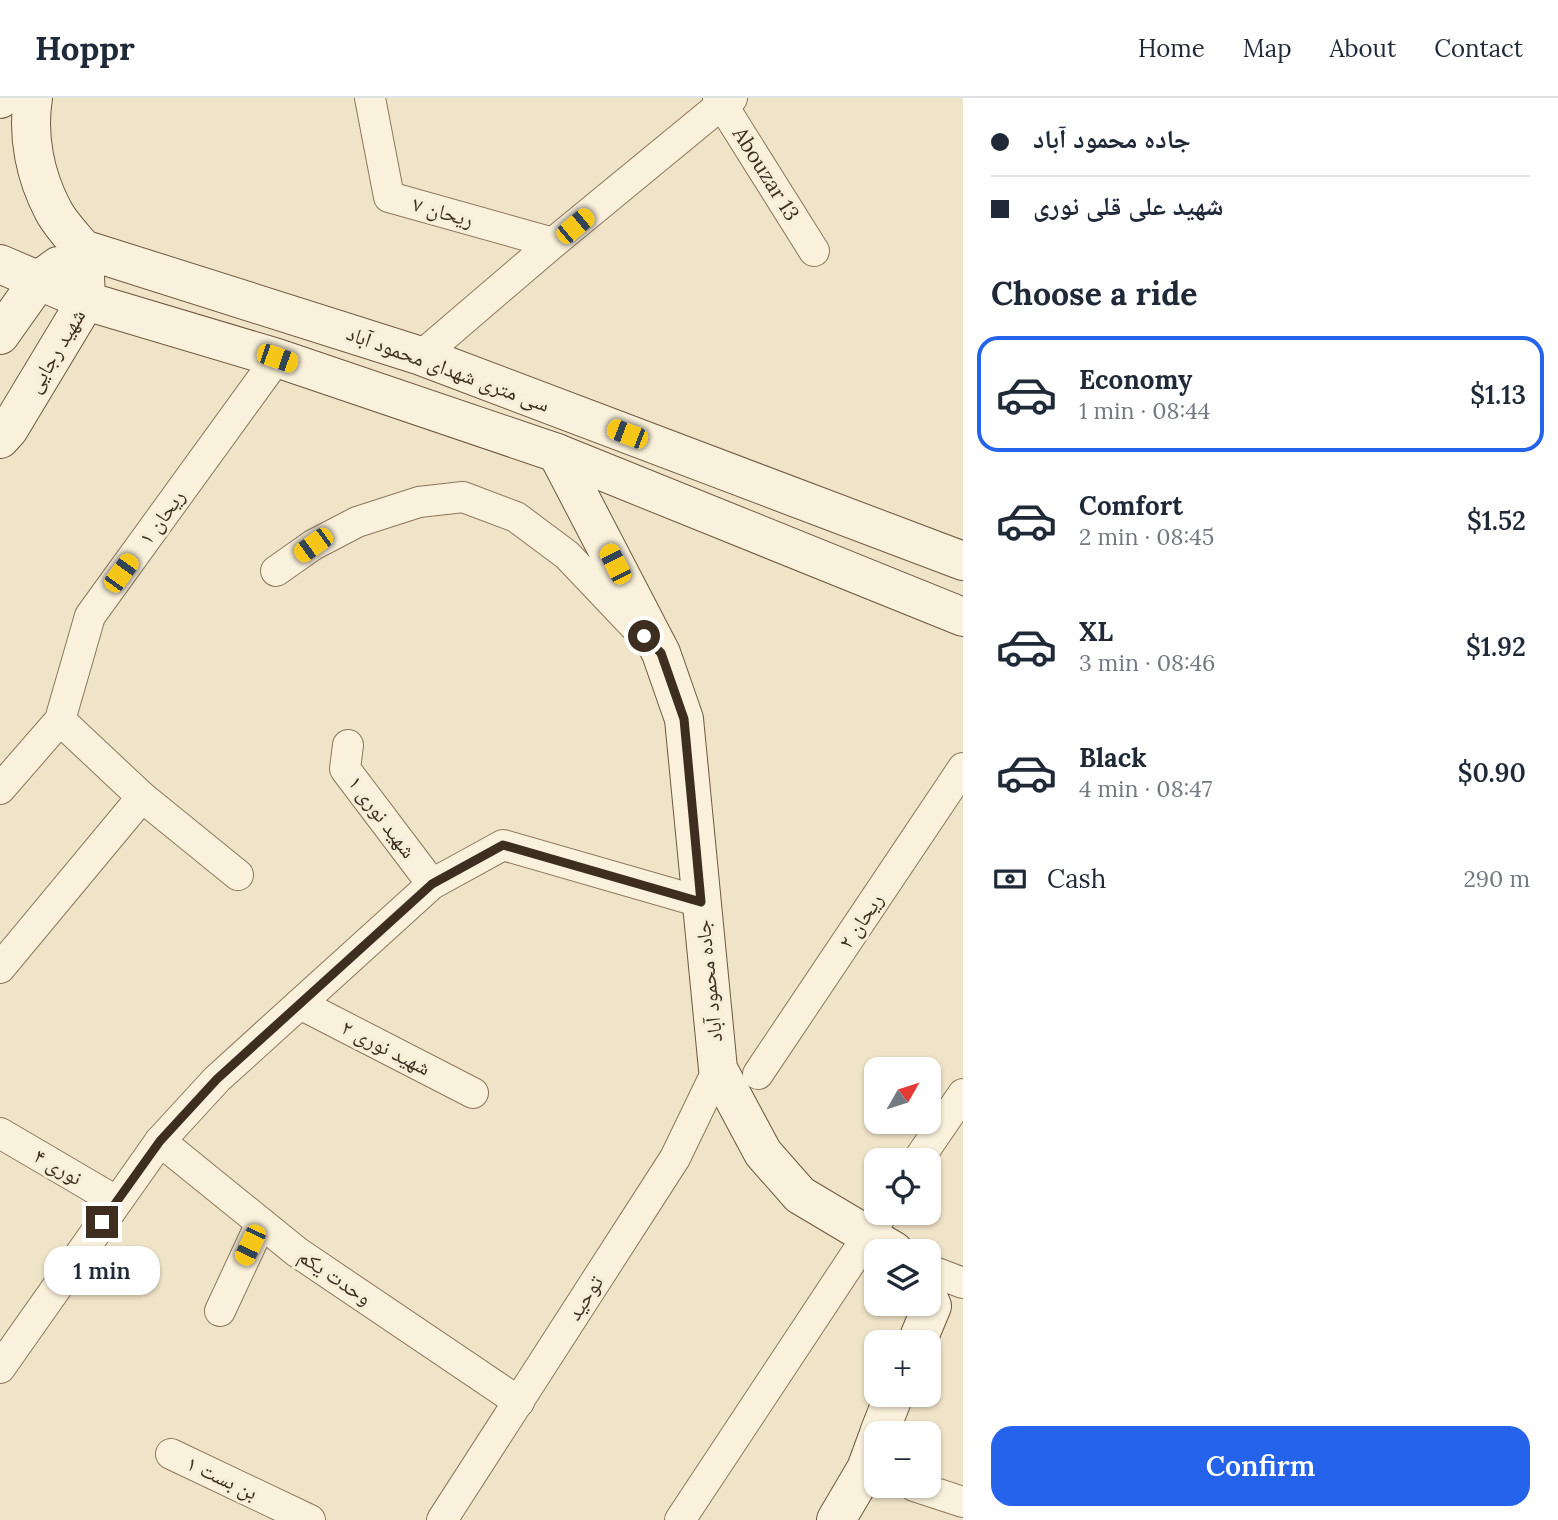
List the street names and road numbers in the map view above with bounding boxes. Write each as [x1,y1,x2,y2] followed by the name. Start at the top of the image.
[726,121,806,226] street label: Abouzar 13
[410,190,477,233] street label: ریحان ۷
[20,304,91,398] street label: شهید رجایی
[343,319,553,418] street label: سی متری شهدای محمود آباد
[132,484,191,550] street label: ریحان ۱
[343,770,422,863] street label: شهید نوری ۱
[832,888,889,954] street label: ریحان ۲
[689,919,728,1043] street label: جاده محمود آباد
[337,1014,435,1081] street label: شهید نوری ۲
[29,1142,87,1191] street label: نوری ۴
[293,1242,377,1312] street label: وحدت یکم
[560,1270,609,1325] street label: توحيد
[182,1449,262,1506] street label: بن بست ۱

